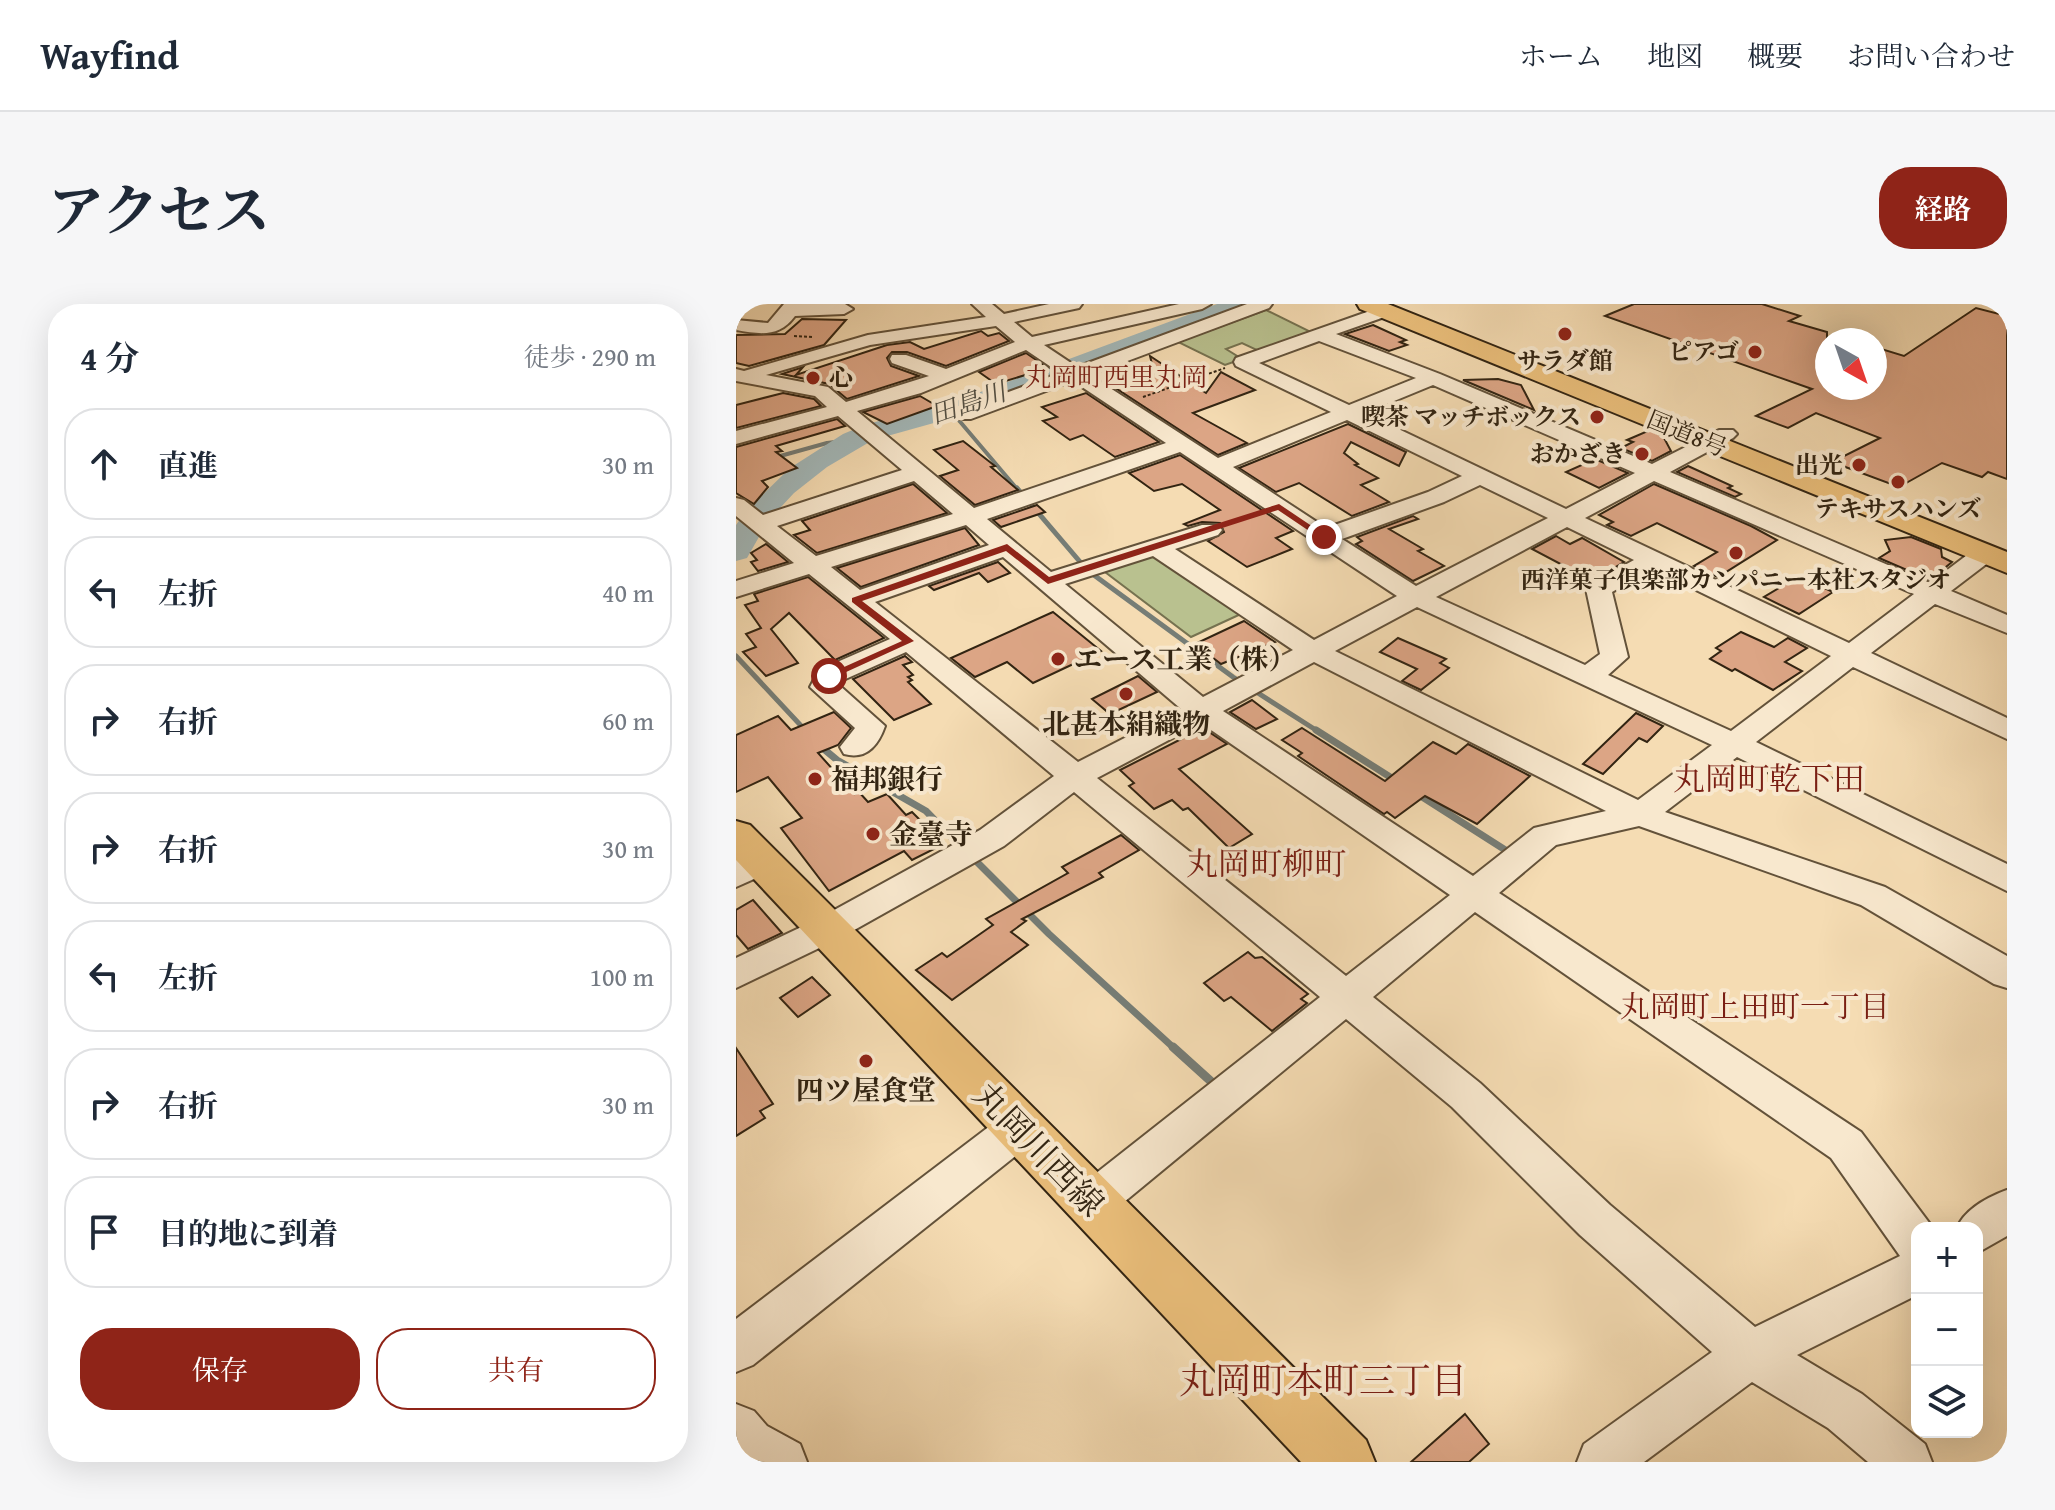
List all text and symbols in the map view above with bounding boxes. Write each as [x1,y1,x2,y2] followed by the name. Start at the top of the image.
[40,27,179,83] text: Wayfind
[1519,35,1603,76] text: ホーム
[1647,35,1703,76] text: 地図
[1747,35,1803,76] text: 概要
[1847,35,2015,76] text: お問い合わせ
[1879,167,2007,249] button: 経路
[48,168,270,251] text: アクセス
[1556,325,1574,343] marker: サラダ館
[1815,328,1887,400] north arrow
[80,333,139,382] text: 4 分
[1668,334,1739,369] place label: ピアゴ
[524,337,656,376] text: 徒歩 · 290 m
[1517,343,1613,378] place label: サラダ館
[1746,343,1764,361] marker: ピアゴ
[1025,357,1207,396] district label: 丸岡町西里丸岡
[829,360,853,395] place label: 心
[804,369,822,387] marker: 心
[925,370,1014,434] water label: 田島川
[1361,399,1581,434] place label: 喫茶 マッチボックス
[1642,402,1732,465] street label: 国道8号
[1588,408,1606,426] marker: 喫茶 マッチボックス
[1530,436,1626,471] place label: おかざき
[82,442,126,486] icon: ahead
[158,443,218,487] text: 直進
[602,445,654,484] text: 30 m
[1633,445,1651,463] marker: おかざき
[1795,447,1843,482] place label: 出光
[1850,456,1868,474] marker: 出光
[1889,473,1907,491] marker: テキサスハンズ
[1815,491,1981,526] place label: テキサスハンズ
[1306,519,1342,555] route end
[1727,544,1745,562] marker: 西洋菓子倶楽部カンパニー本社スタジオ
[1521,562,1951,597] place label: 西洋菓子倶楽部カンパニー本社スタジオ
[82,570,126,614] icon: left
[158,571,218,615] text: 左折
[602,573,654,612] text: 40 m
[1074,638,1297,679] place label: エース工業（株）
[1049,650,1067,668] marker: エース工業（株）
[811,658,847,694] route start
[1117,685,1135,703] marker: 北甚本絹織物
[82,698,126,742] icon: right
[158,699,218,743] text: 右折
[602,701,654,740] text: 60 m
[1042,703,1210,744] place label: 北甚本絹織物
[1673,755,1865,802] district label: 丸岡町乾下田
[831,758,943,799] place label: 福邦銀行
[806,770,824,788] marker: 福邦銀行
[889,813,973,854] place label: 金臺寺
[864,825,882,843] marker: 金臺寺
[82,826,126,870] icon: right
[158,827,218,871] text: 右折
[602,829,654,868] text: 30 m
[1186,840,1346,887] district label: 丸岡町柳町
[82,954,126,998] icon: left
[158,955,218,999] text: 左折
[589,957,654,996] text: 100 m
[1620,984,1890,1028] district label: 丸岡町上田町一丁目
[857,1052,875,1070] marker: 四ツ屋食堂
[796,1069,936,1110] place label: 四ツ屋食堂
[963,1070,1116,1227] street label: 丸岡川西線
[82,1082,126,1126] icon: right
[158,1083,218,1127] text: 右折
[602,1085,654,1124] text: 30 m
[82,1210,126,1254] icon: arrive
[158,1211,338,1255] text: 目的地に到着
[1911,1222,1983,1438] map controls
[1911,1222,1983,1294] button: +
[1911,1294,1983,1366] button: −
[80,1328,360,1410] button: 保存
[376,1328,656,1410] button: 共有
[1179,1353,1467,1406] district label: 丸岡町本町三丁目
[1911,1366,1983,1438] button: layers

